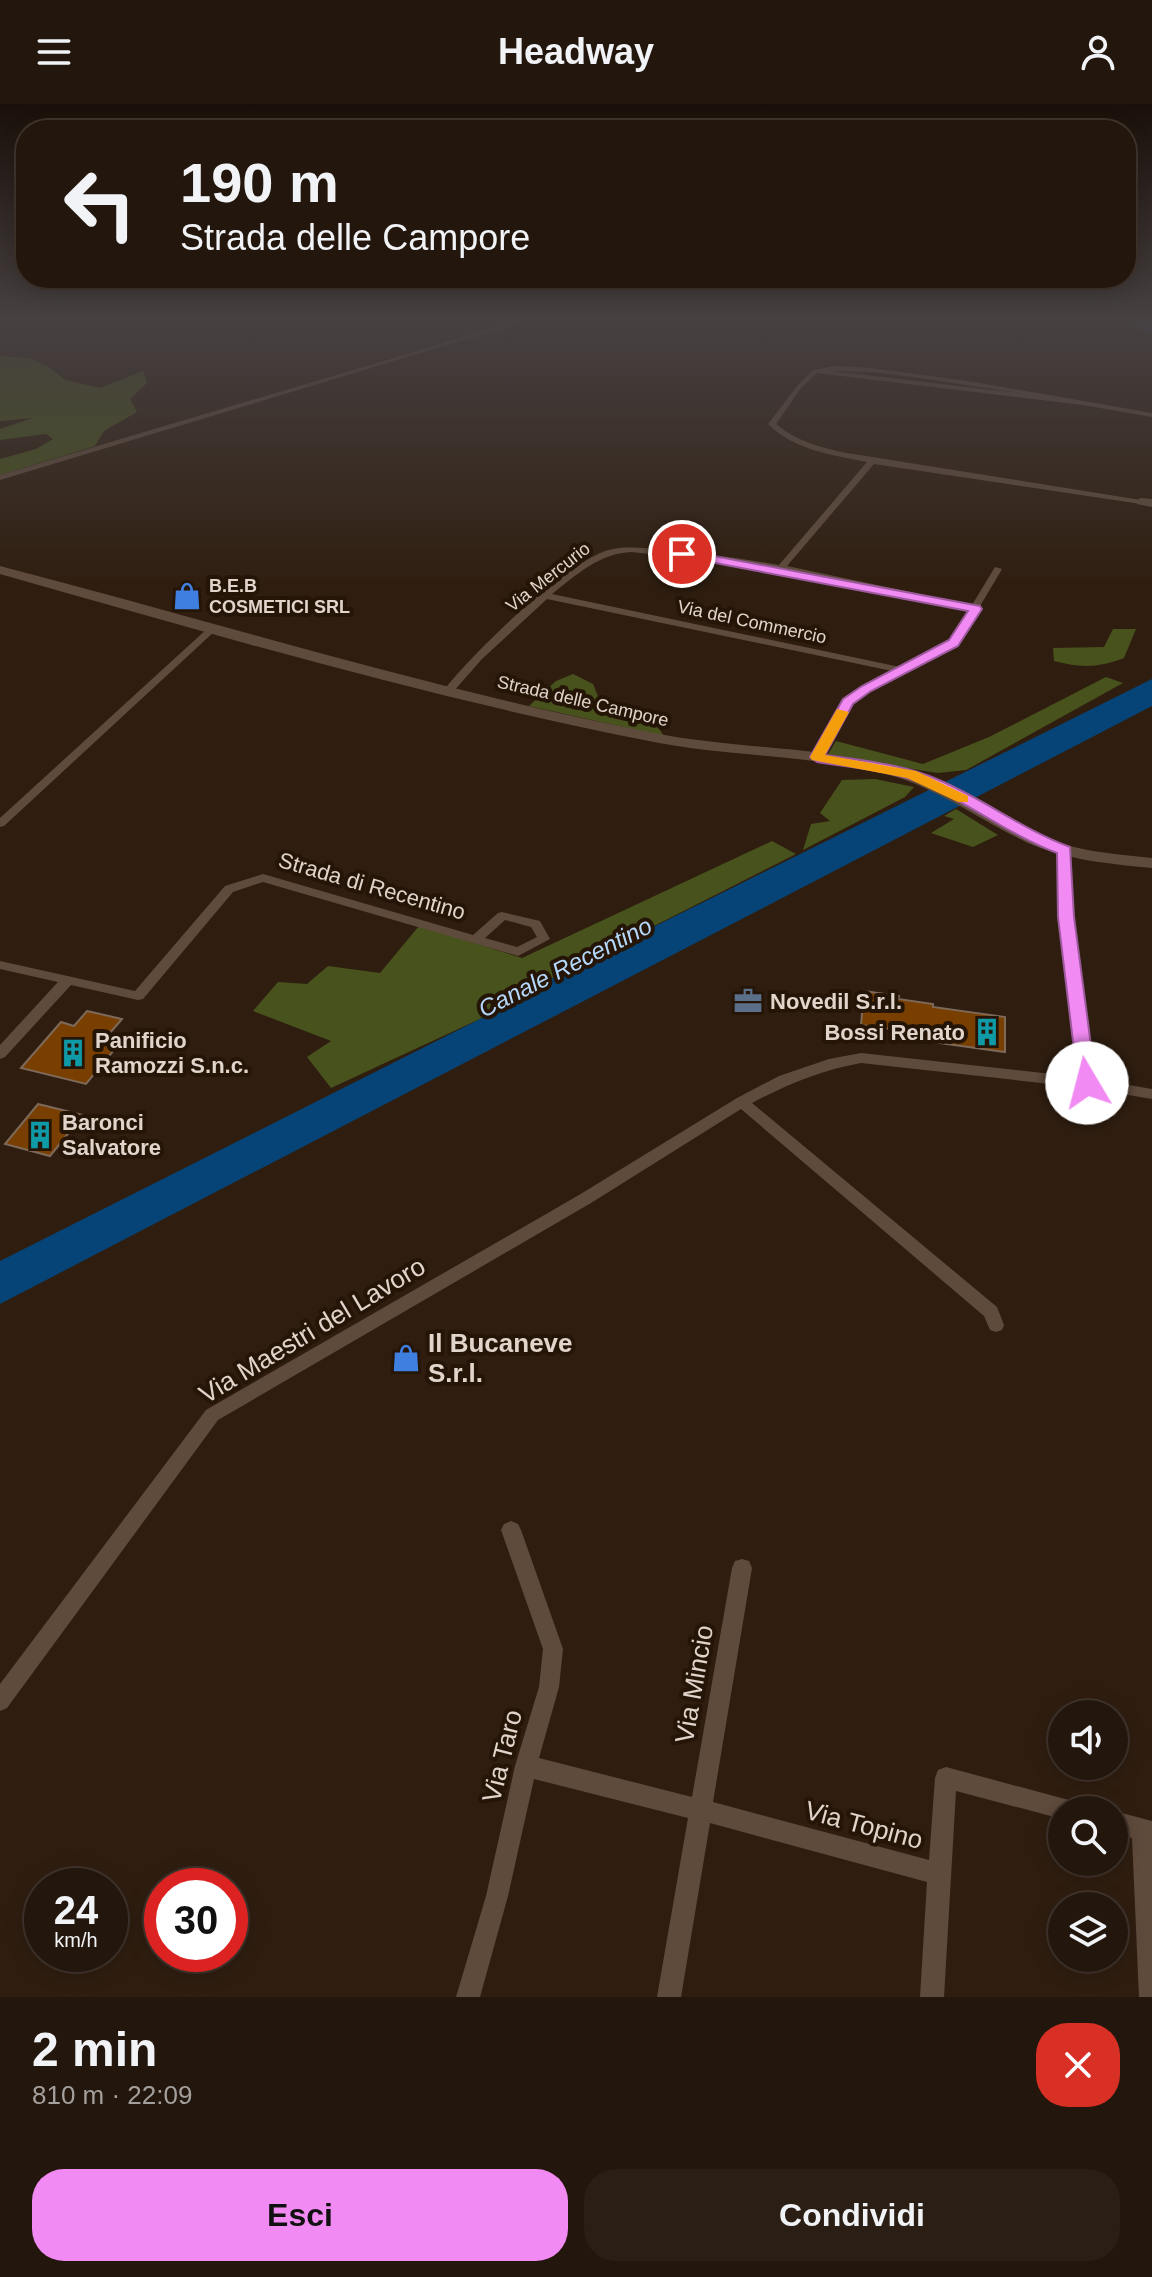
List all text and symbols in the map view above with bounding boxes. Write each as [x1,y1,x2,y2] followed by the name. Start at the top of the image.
[32,30,76,74] icon: menu
[1076,30,1120,74] icon: person
[498,31,654,72] text: Headway
[180,151,339,214] text: 190 m
[48,152,152,256] icon: left
[180,217,530,258] text: Strada delle Campore
[648,520,716,588] pin
[660,532,704,576] icon: arrive
[502,538,594,616] street label: Via Mercurio
[209,576,350,617] place label: B.E.B COSMETICI SRL
[172,581,202,611] shop icon: B.E.B COSMETICI SRL
[676,596,828,648] street label: Via del Commercio
[495,672,671,730] street label: Strada delle Campore
[276,847,468,925] street label: Strada di Recentino
[474,912,656,1022] water label: Canale Recentino
[733,986,763,1016] office icon: Novedil S.r.l.
[770,989,902,1014] place label: Novedil S.r.l.
[972,1017,1002,1047] building icon: Bossi Renato
[824,1020,965,1045] place label: Bossi Renato
[95,1028,249,1078] place label: Panificio Ramozzi S.n.c.
[58,1038,88,1068] building icon: Panificio Ramozzi S.n.c.
[1045,1041,1129,1125] position arrow
[62,1110,161,1160] place label: Baronci Salvatore
[25,1120,55,1150] building icon: Baronci Salvatore
[194,1251,430,1409] street label: Via Maestri del Lavoro
[428,1328,573,1388] place label: Il Bucaneve S.r.l.
[391,1343,421,1373] shop icon: Il Bucaneve S.r.l.
[669,1623,719,1745] street label: Via Mincio
[1048,1700,1128,1972] map controls
[1048,1700,1128,1780] button: sound
[476,1707,528,1805] street label: Via Taro
[802,1795,926,1855] street label: Via Topino
[1048,1796,1128,1876] button: search
[144,1868,248,1972] speed limit sign: 30
[54,1888,98,1932] text: 24
[1048,1892,1128,1972] button: layers
[54,1929,98,1951] text: km/h
[32,2023,157,2076] text: 2 min
[1036,2023,1120,2107] button: close
[32,2080,192,2110] text: 810 m · 22:09
[32,2169,568,2261] button: Esci
[584,2169,1120,2261] button: Condividi

